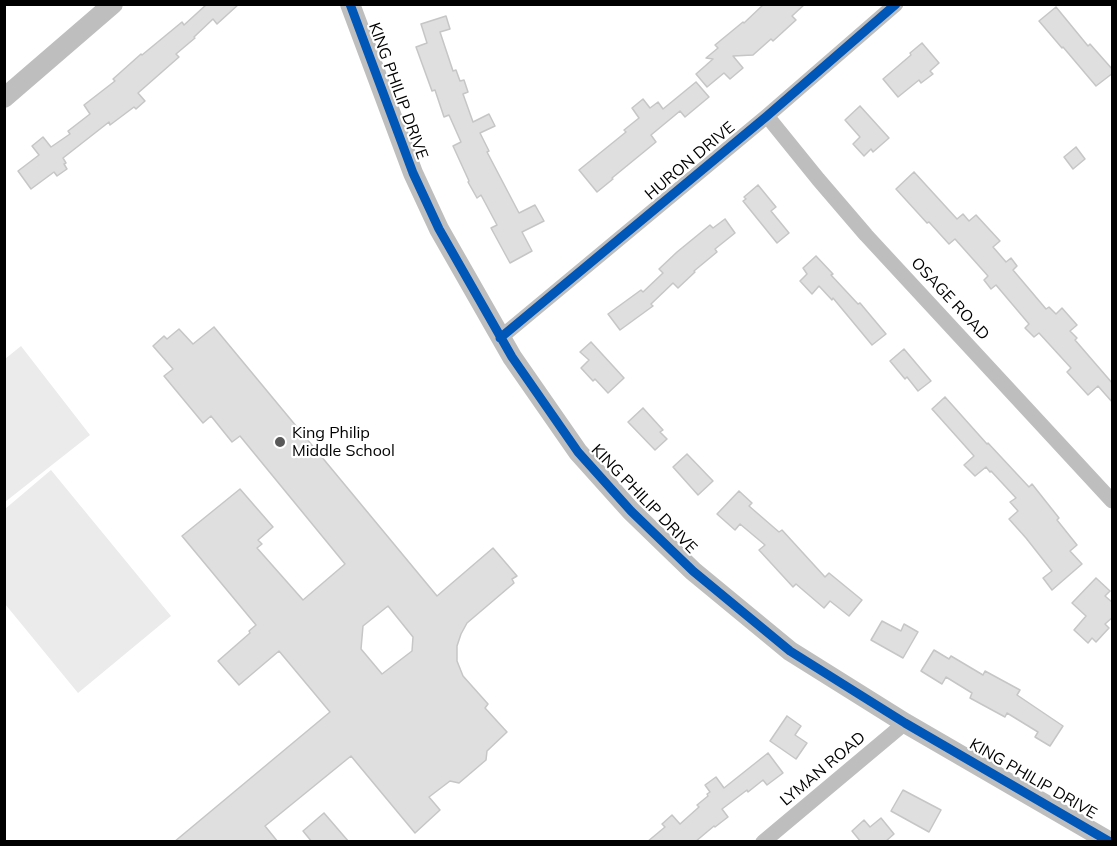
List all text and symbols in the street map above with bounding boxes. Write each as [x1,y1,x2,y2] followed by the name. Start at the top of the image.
[364,20,432,162] street label: KING PHILIP DRIVE
[641,118,739,204] street label: HURON DRIVE
[907,254,993,344] street label: OSAGE ROAD
[292,423,395,461] place label: King Philip Middle School
[273,435,287,449] marker: King Philip Middle School
[587,440,701,558] street label: KING PHILIP DRIVE
[777,728,869,810] street label: LYMAN ROAD
[966,735,1100,823] street label: KING PHILIP DRIVE

